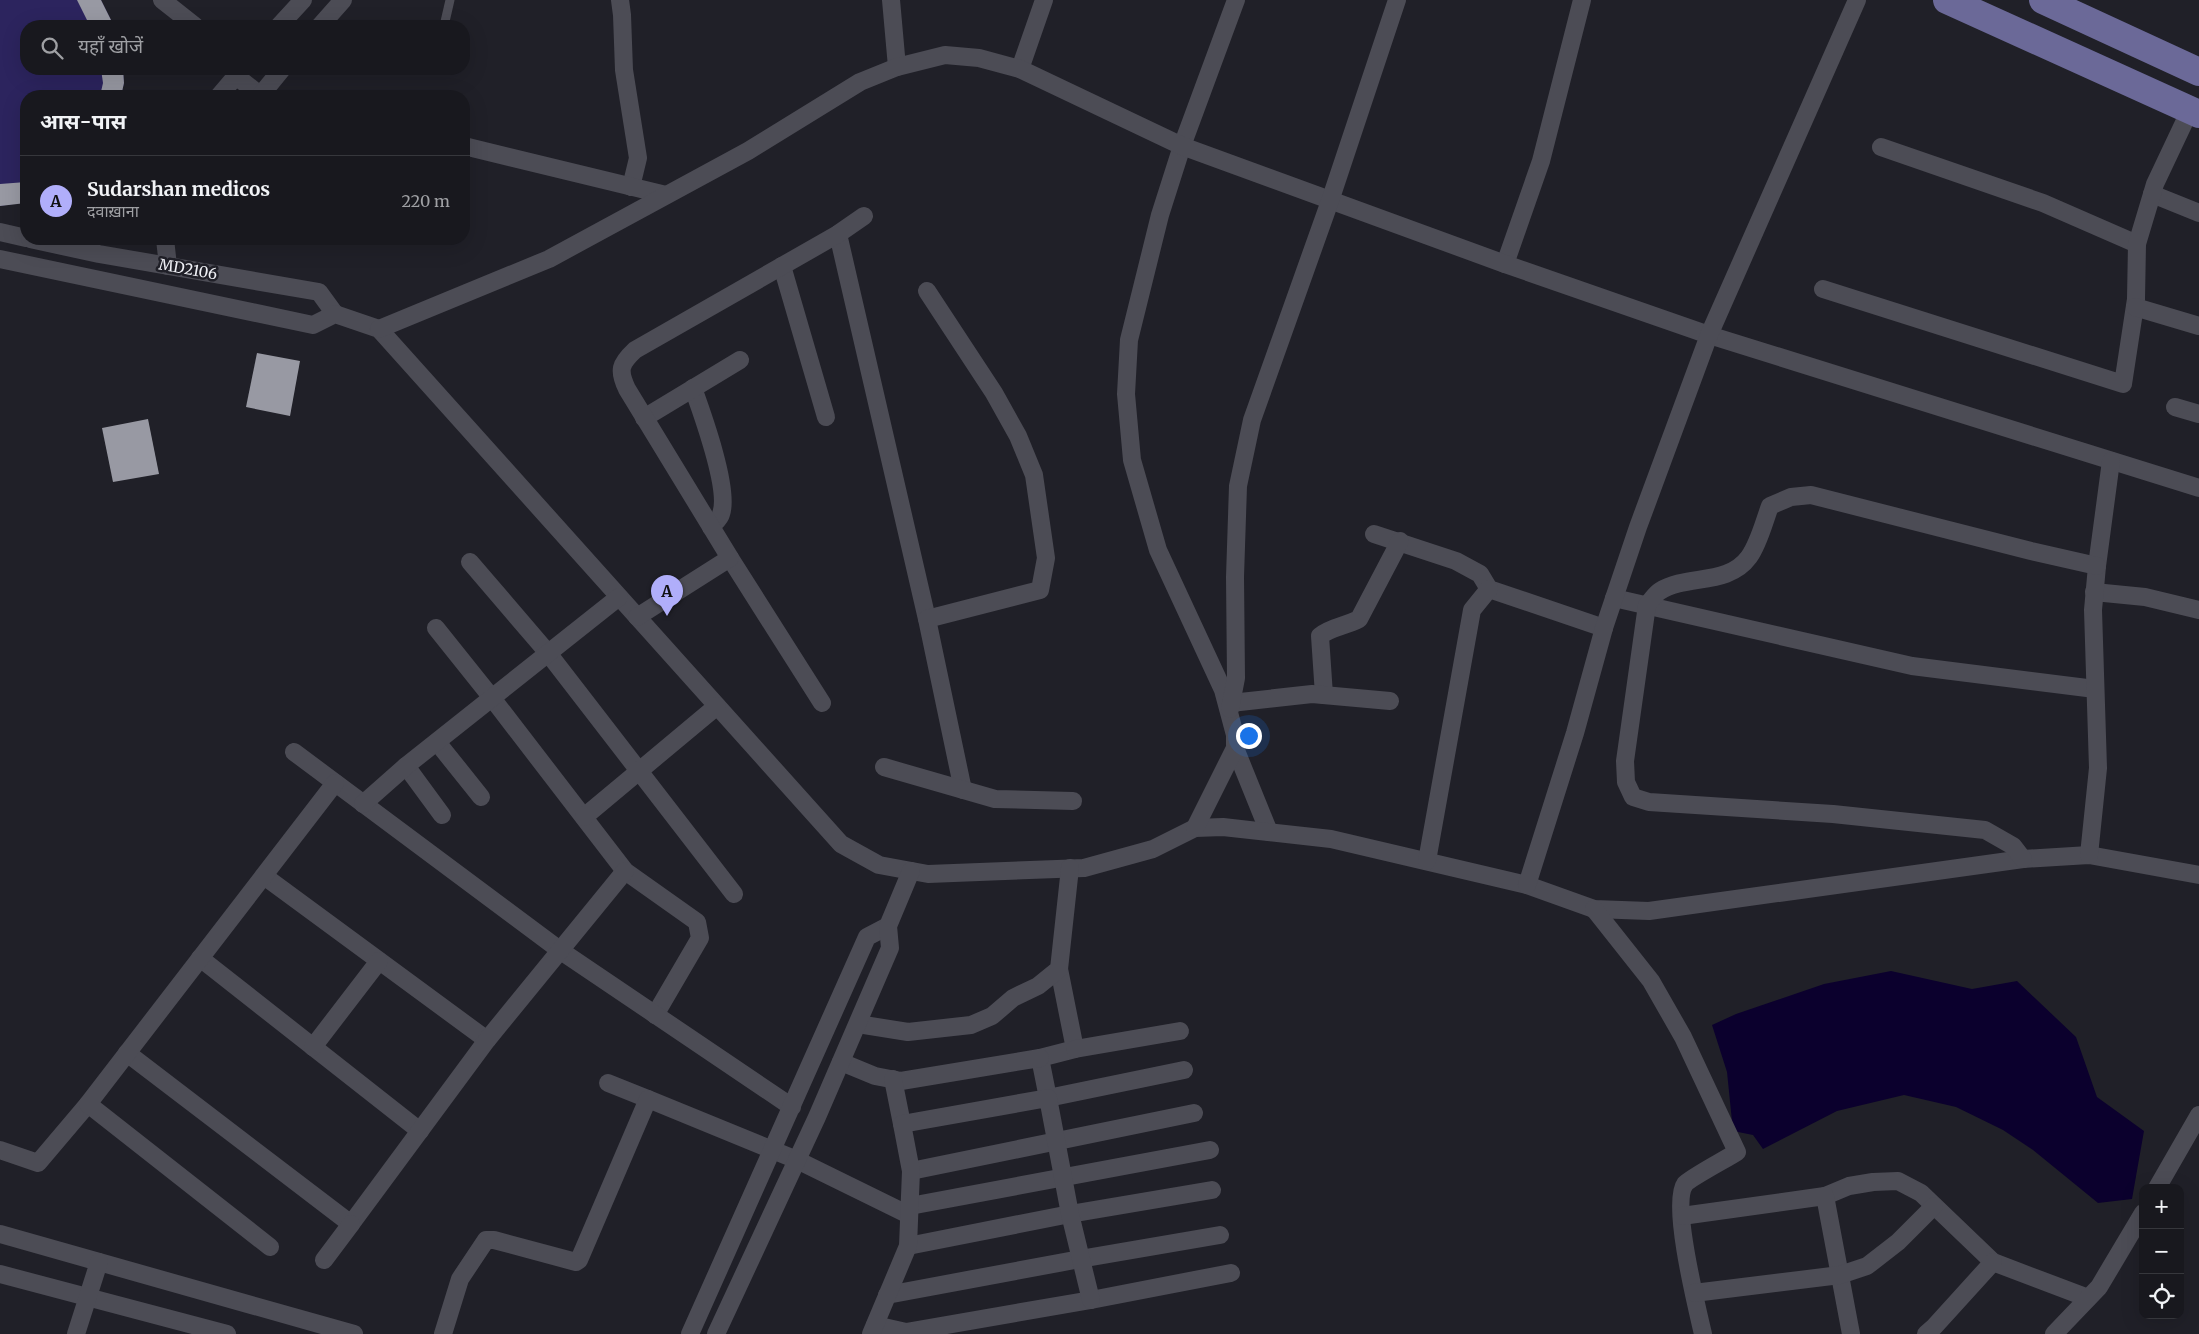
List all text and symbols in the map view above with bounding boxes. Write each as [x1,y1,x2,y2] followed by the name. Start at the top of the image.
[20,20,470,75] search box
[38,34,66,62] icon: search
[78,34,143,58] text: यहाँ खोजें
[40,108,126,135] text: आस-पास
[87,177,270,201] text: Sudarshan medicos
[50,191,62,211] text: A
[402,191,450,211] text: 220 m
[87,201,139,221] text: दवाख़ाना
[157,255,219,283] street label: MD2106
[651,575,683,616] pin: A
[1236,723,1262,749] your location
[2139,1184,2184,1319] map controls
[2139,1184,2184,1229] button: +
[2139,1229,2184,1274] button: −
[2139,1274,2184,1319] button: locate

